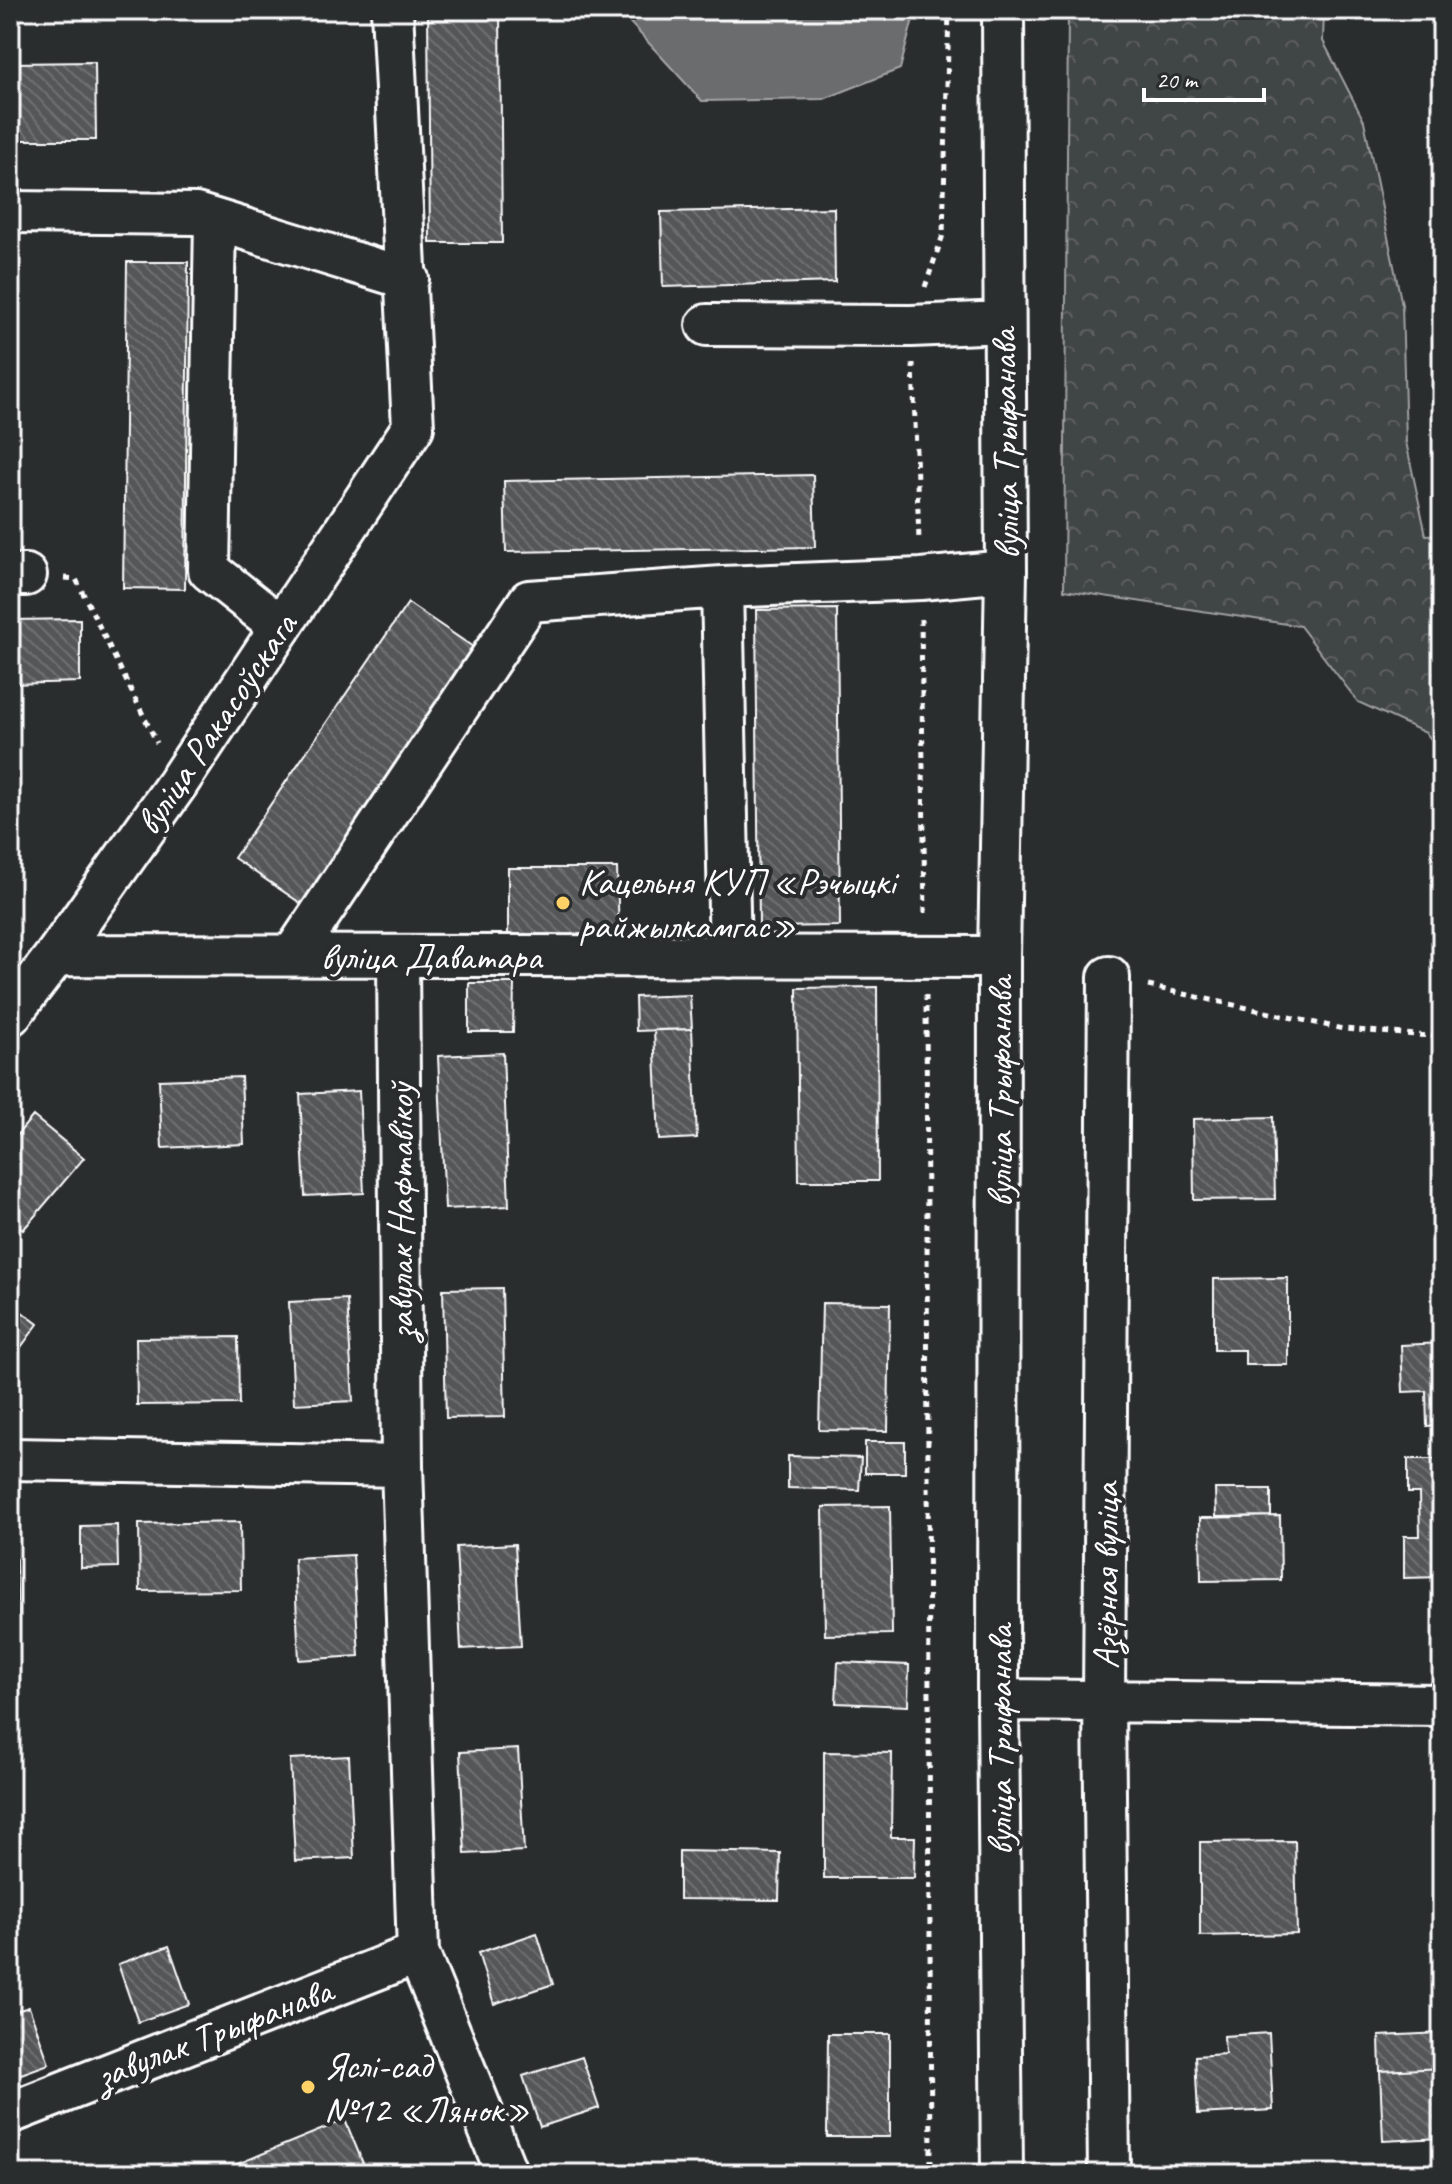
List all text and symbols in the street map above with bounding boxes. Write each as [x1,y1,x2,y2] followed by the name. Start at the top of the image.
[1144,52,1264,102] scale bar
[1156,65,1199,95] text: 20 m
[979,325,1031,560] street label: вуліца Трыфанава
[125,602,309,844] street label: вуліца Ракасоўскага
[579,858,899,949] place label: Кацельня КУП «Рэчыцкі райжылкамгас»
[554,894,572,912] marker: Кацельня КУП «Рэчыцкі райжылкамгас»
[321,933,544,980] street label: вуліца Даватара
[976,973,1023,1207] street label: вуліца Трыфанава
[377,1079,424,1344] street label: завулак Нафтавікоў
[1082,1480,1129,1669] street label: Азёрная вуліца
[976,1621,1023,1855] street label: вуліца Трыфанава
[85,1965,342,2101] street label: завулак Трыфанава
[324,2042,530,2133] place label: Яслі-сад №12 «Лянок»
[299,2078,317,2096] marker: Яслі-сад №12 «Лянок»

